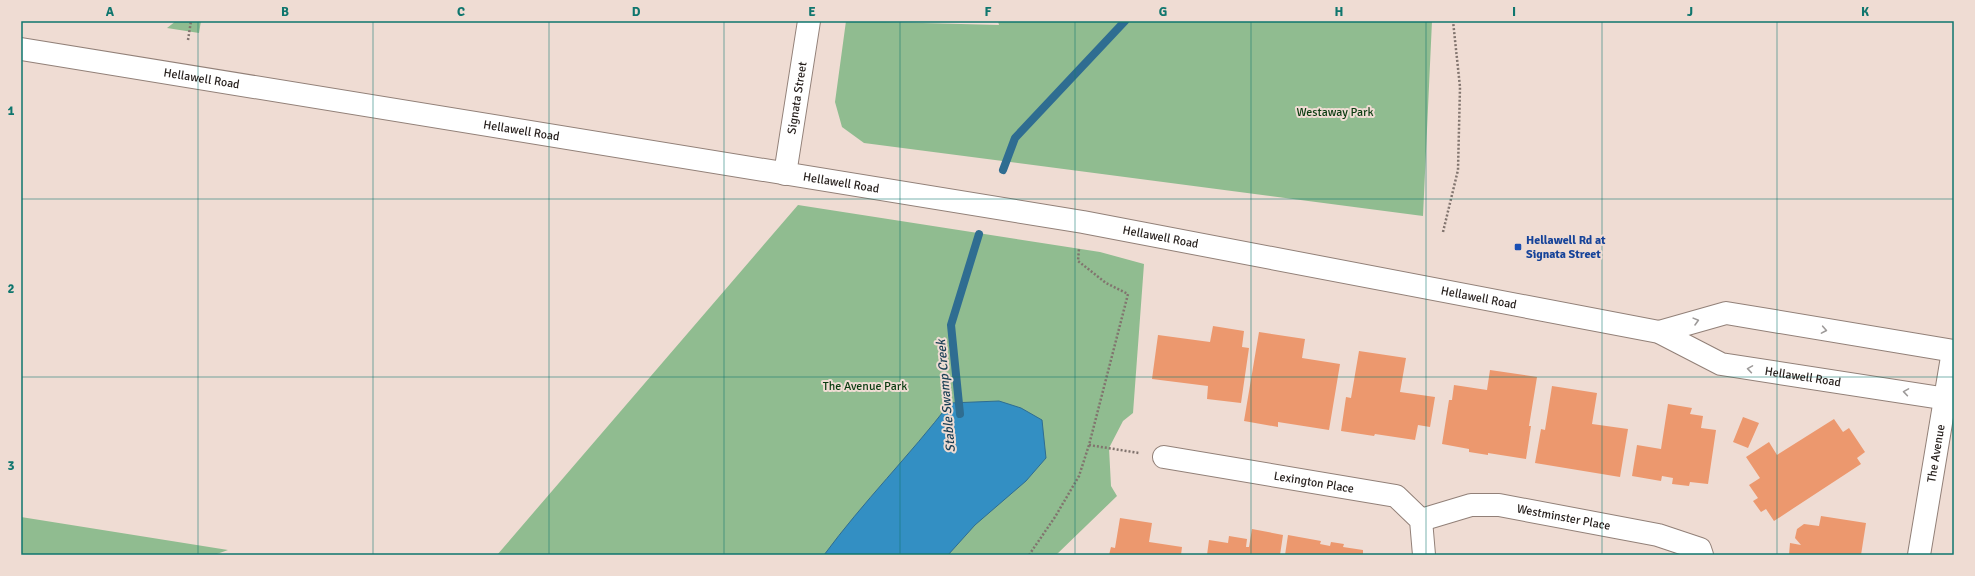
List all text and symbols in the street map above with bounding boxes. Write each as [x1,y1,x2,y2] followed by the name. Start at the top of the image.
[106,4,115,20] text: A
[281,4,289,20] text: B
[457,4,465,20] text: C
[632,4,641,20] text: D
[808,4,816,20] text: E
[985,4,992,20] text: F
[1159,4,1167,20] text: G
[1335,4,1343,20] text: H
[1512,4,1516,20] text: I
[1687,4,1693,20] text: J
[1861,4,1869,20] text: K
[784,61,810,135] street label: Signata Street
[162,65,241,92] street label: Hellawell Road
[7,103,15,119] text: 1
[1297,105,1373,120] park label: Westaway Park
[482,117,560,145] street label: Hellawell Road
[802,170,880,197] street label: Hellawell Road
[1121,223,1200,252] street label: Hellawell Road
[1526,233,1606,262] place label: Hellawell Rd at Signata Street
[1513,242,1523,252] marker: Hellawell Rd at Signata Street
[7,281,15,297] text: 2
[1440,284,1518,313] street label: Hellawell Road
[1692,317,1699,326] one-way arrow
[1820,325,1827,334] one-way arrow
[933,337,959,453] water label: Stable Swamp Creek
[1764,364,1842,390] street label: Hellawell Road
[1747,365,1753,374] one-way arrow
[823,379,907,394] park label: The Avenue Park
[1903,388,1910,397] one-way arrow
[1924,423,1949,484] street label: The Avenue
[7,458,15,474] text: 3
[1273,469,1355,497] street label: Lexington Place
[1515,502,1612,534] street label: Westminster Place

